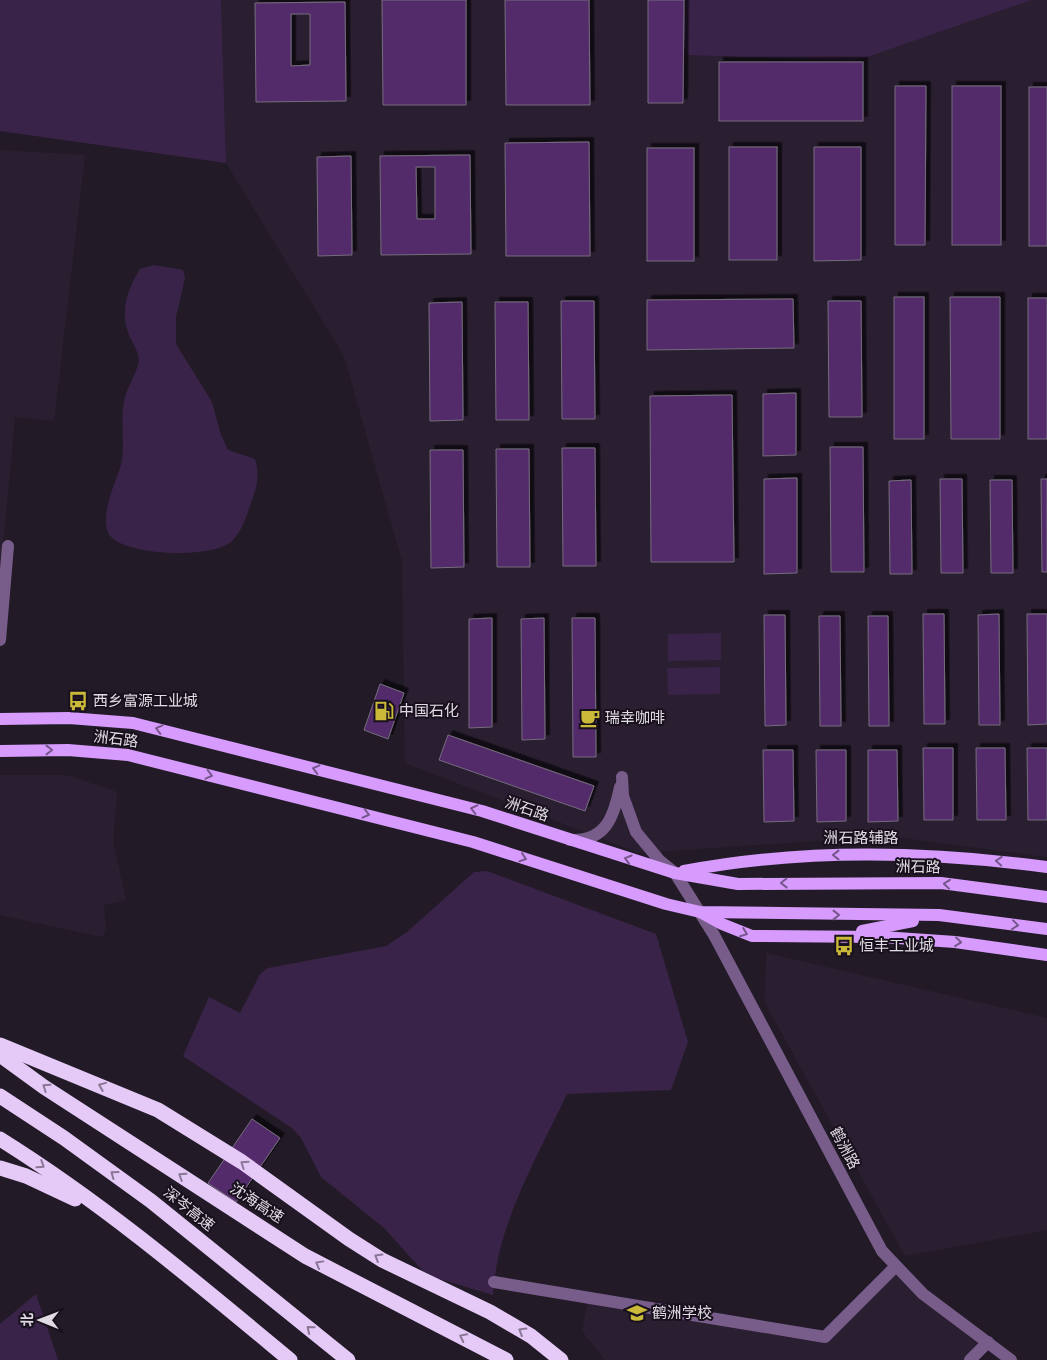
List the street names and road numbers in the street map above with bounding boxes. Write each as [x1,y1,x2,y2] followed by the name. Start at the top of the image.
[93,727,139,751] street label: 洲石路
[503,793,551,825] street label: 洲石路
[823,829,899,847] street label: 洲石路辅路
[895,858,941,876] street label: 洲石路
[826,1124,864,1172] street label: 鹤洲路
[227,1179,287,1227] street label: 沈海高速
[160,1183,218,1235] street label: 深岑高速

